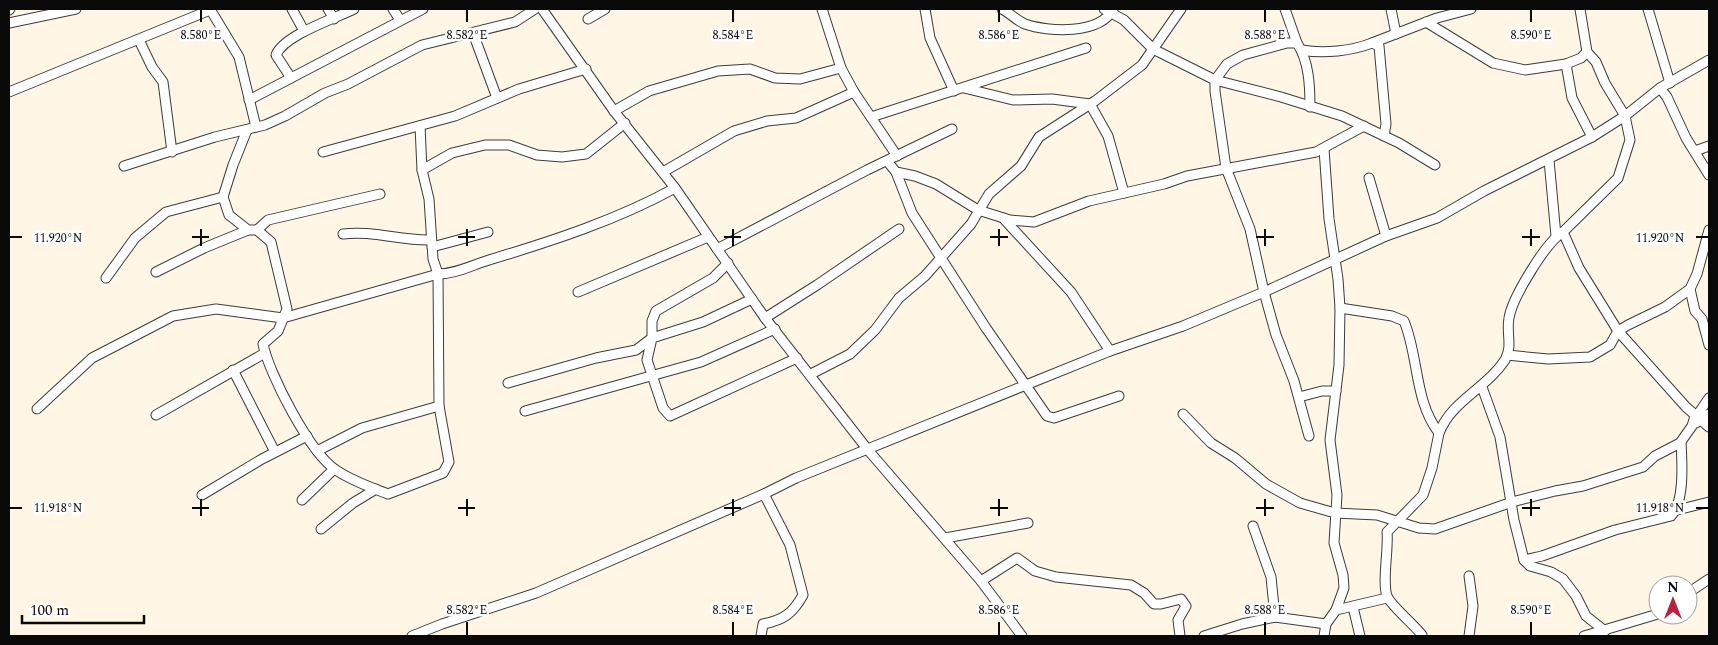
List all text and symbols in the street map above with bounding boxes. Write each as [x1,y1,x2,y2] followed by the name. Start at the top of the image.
[181,26,221,45] text: 8.580°E
[447,26,487,45] text: 8.582°E
[713,26,753,45] text: 8.584°E
[979,26,1019,45] text: 8.586°E
[1245,26,1285,45] text: 8.588°E
[1511,26,1551,45] text: 8.590°E
[34,229,82,248] text: 11.920°N
[1636,229,1684,248] text: 11.920°N
[34,499,82,518] text: 11.918°N
[1636,499,1684,518] text: 11.918°N
[1648,575,1698,625] north arrow
[1667,577,1679,598] text: N
[22,592,145,624] scale bar
[30,599,69,622] text: 100 m
[447,601,487,620] text: 8.582°E
[713,601,753,620] text: 8.584°E
[979,601,1019,620] text: 8.586°E
[1245,601,1285,620] text: 8.588°E
[1511,601,1551,620] text: 8.590°E

